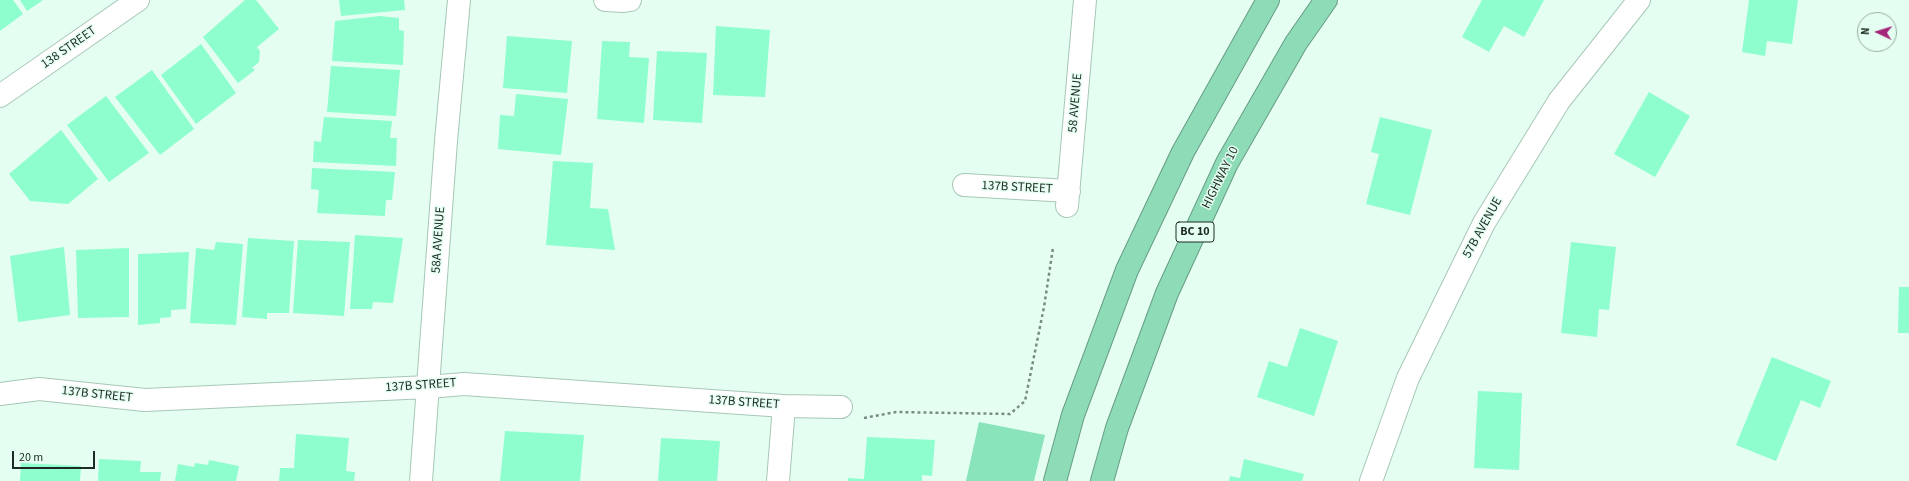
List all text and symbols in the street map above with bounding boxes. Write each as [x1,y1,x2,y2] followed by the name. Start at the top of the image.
[1857,12,1897,52] north arrow
[38,23,100,73] street label: 138 STREET
[1858,27,1873,35] text: N
[1066,73,1086,133] street label: 58 AVENUE
[1199,144,1243,212] street label: HIGHWAY 10
[981,178,1053,198] street label: 137B STREET
[1460,195,1506,261] street label: 57B AVENUE
[429,206,449,274] street label: 58A AVENUE
[1176,222,1214,242] road number: BC 10
[385,376,457,396] street label: 137B STREET
[61,384,133,406] street label: 137B STREET
[708,393,780,413] street label: 137B STREET
[14,443,97,469] scale bar
[19,449,43,466] text: 20 m

